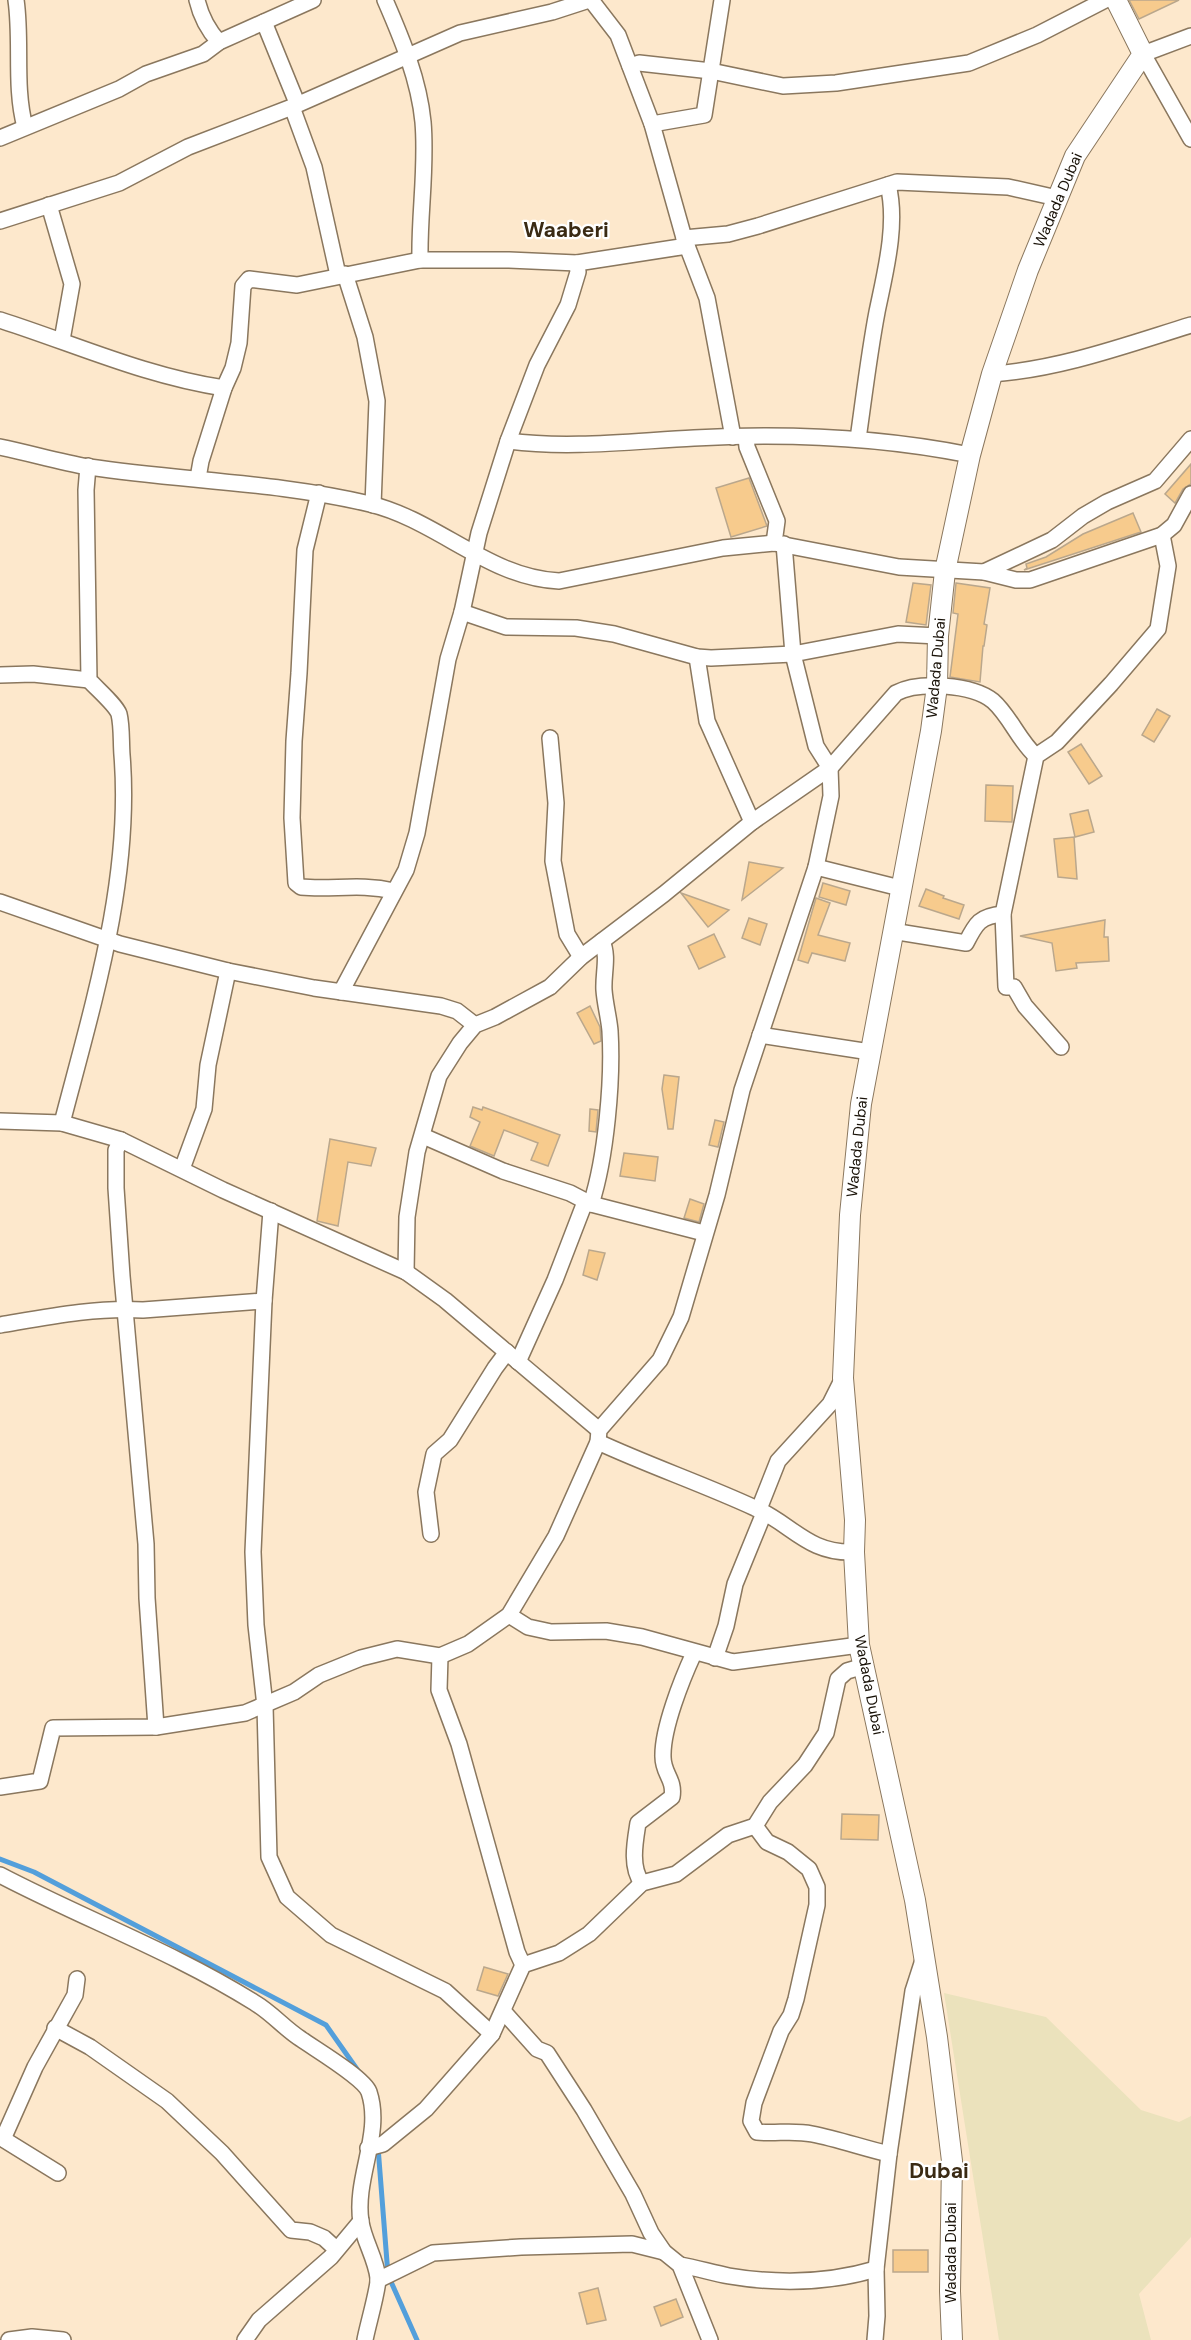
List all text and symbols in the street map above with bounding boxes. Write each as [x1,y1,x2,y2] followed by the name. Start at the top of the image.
[1029,150,1087,250] street label: Wadada Dubai
[523,216,609,244] district label: Waaberi
[922,617,950,719] street label: Wadada Dubai
[842,1096,872,1198] street label: Wadada Dubai
[850,1633,888,1737] street label: Wadada Dubai
[909,2157,969,2185] district label: Dubai
[941,2202,961,2304] street label: Wadada Dubai

